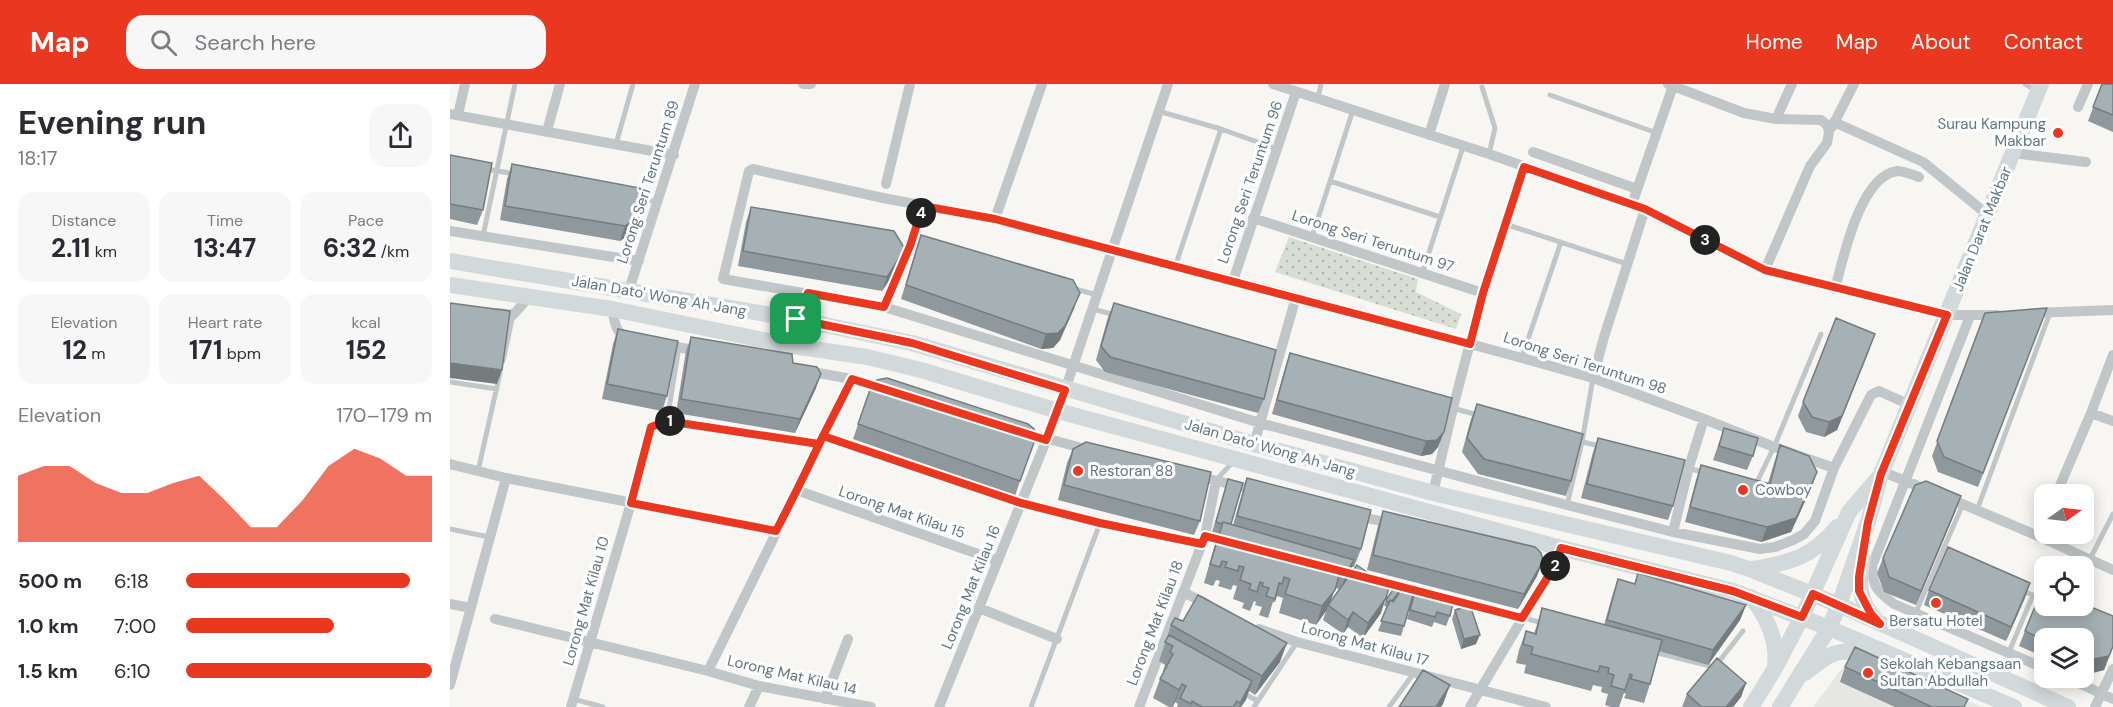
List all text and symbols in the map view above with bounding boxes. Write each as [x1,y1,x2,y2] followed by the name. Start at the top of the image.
[126,15,546,69] search box
[30,24,90,61] text: Map
[147,26,180,59] icon: search
[195,28,316,57] text: Search here
[1745,28,1803,56] text: Home
[1836,28,1878,56] text: Map
[1911,28,1971,56] text: About
[2004,28,2083,56] text: Contact
[612,98,684,266] street label: Lorong Seri Teruntum 89
[1213,98,1287,266] street label: Lorong Seri Teruntum 96
[18,101,206,144] text: Evening run
[369,104,432,167] button: share
[1937,114,2046,151] place label: Surau Kampung Makbar
[2051,126,2065,140] marker: Surau Kampung Makbar
[18,145,57,171] text: 18:17
[1948,163,2016,294] street label: Jalan Darat Makbar
[906,198,936,228] pin: 4
[916,202,926,223] text: 4
[1289,205,1457,277] street label: Lorong Seri Teruntum 97
[52,210,116,231] text: Distance
[207,210,243,231] text: Time
[348,210,384,231] text: Pace
[1690,225,1720,255] pin: 3
[1700,229,1710,250] text: 3
[51,231,91,265] text: 2.11
[194,231,256,265] text: 13:47
[323,231,376,265] text: 6:32
[91,241,117,262] text: km
[376,241,409,262] text: /km
[570,271,748,321] street label: Jalan Dato' Wong Ah Jang
[770,293,821,344] pin
[779,302,812,335] icon: arrive
[51,312,117,333] text: Elevation
[188,312,262,333] text: Heart rate
[352,312,380,333] text: kcal
[1501,327,1669,399] street label: Lorong Seri Teruntum 98
[63,333,87,367] text: 12
[189,333,222,367] text: 171
[346,333,386,367] text: 152
[87,343,105,364] text: m
[222,343,261,364] text: bpm
[18,402,101,428] text: Elevation
[336,402,432,428] text: 170–179 m
[655,406,685,436] pin: 1
[667,410,673,431] text: 1
[1182,414,1358,482] street label: Jalan Dato' Wong Ah Jang
[1090,461,1173,481] place label: Restoran 88
[1071,464,1085,478] marker: Restoran 88
[1755,480,1812,500] place label: Cowboy
[836,481,968,543] street label: Lorong Mat Kilau 15
[1736,483,1750,497] marker: Cowboy
[2034,484,2094,544] north arrow
[2034,484,2094,688] map controls
[937,522,1005,652] street label: Lorong Mat Kilau 16
[558,534,614,668] street label: Lorong Mat Kilau 10
[1540,551,1570,581] pin: 2
[1550,555,1560,576] text: 2
[2034,556,2094,616] button: locate
[1122,558,1188,688] street label: Lorong Mat Kilau 18
[18,568,82,594] text: 500 m
[114,568,149,594] text: 6:18
[1929,596,1943,610] marker: Bersatu Hotel
[1889,611,1983,631] place label: Bersatu Hotel
[18,613,79,639] text: 1.0 km
[114,613,156,639] text: 7:00
[1299,617,1431,671] street label: Lorong Mat Kilau 17
[2034,628,2094,688] button: layers
[725,650,859,700] street label: Lorong Mat Kilau 14
[1880,654,2021,691] place label: Sekolah Kebangsaan Sultan Abdullah
[18,658,78,684] text: 1.5 km
[114,658,151,684] text: 6:10
[1861,666,1875,680] marker: Sekolah Kebangsaan Sultan Abdullah

